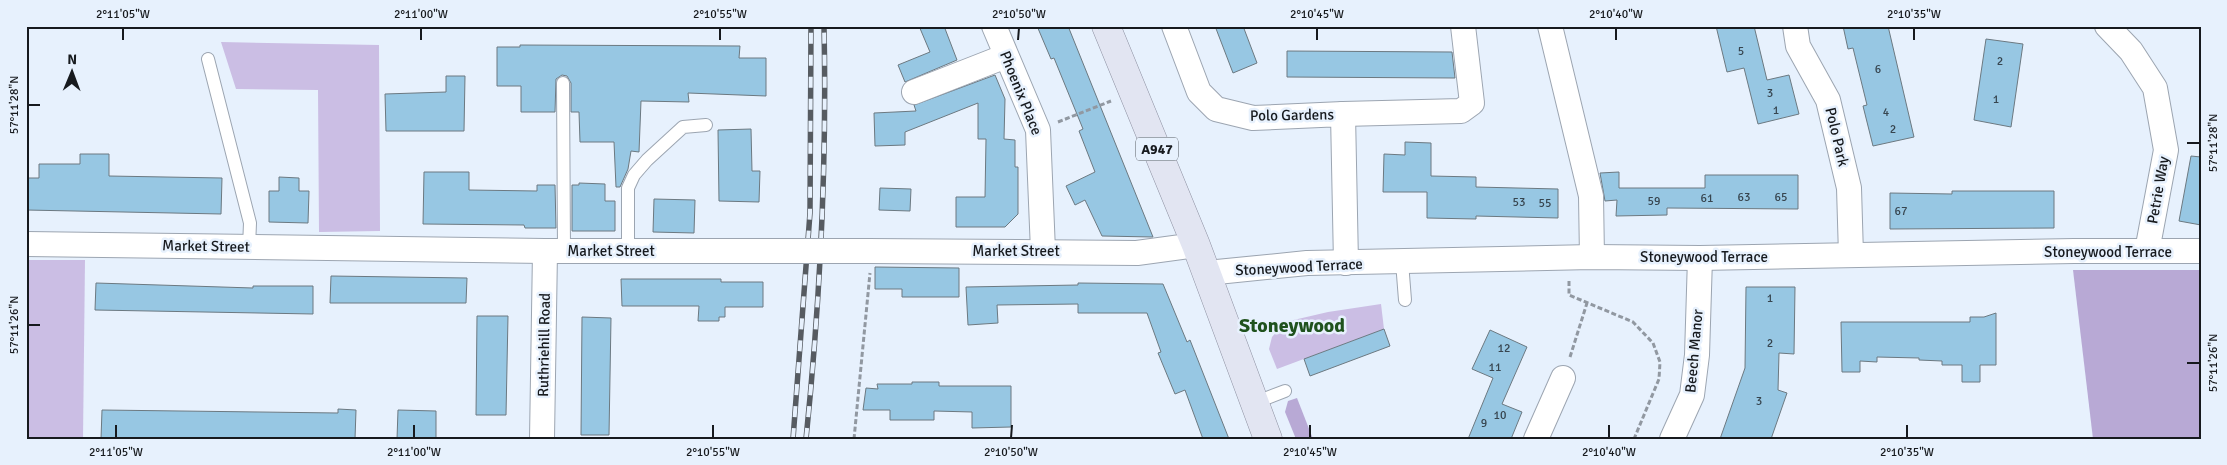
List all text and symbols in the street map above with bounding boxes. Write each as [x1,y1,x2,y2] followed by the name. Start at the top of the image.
[96,7,150,22] text: 2°11'05"W
[394,7,448,22] text: 2°11'00"W
[693,7,747,22] text: 2°10'55"W
[992,7,1046,22] text: 2°10'50"W
[1290,7,1344,22] text: 2°10'45"W
[1589,7,1643,22] text: 2°10'40"W
[1887,7,1941,22] text: 2°10'35"W
[1738,44,1744,59] house number: 5
[48,48,98,98] north arrow
[996,48,1046,138] street label: Phoenix Place
[67,51,77,68] text: N
[1997,54,2003,69] house number: 2
[1875,62,1881,77] house number: 6
[7,76,22,134] text: 57°11'28"N
[1767,86,1773,101] house number: 3
[1993,92,1999,107] house number: 1
[1773,103,1779,118] house number: 1
[1250,105,1335,125] street label: Polo Gardens
[1883,105,1890,120] house number: 4
[1821,106,1853,169] street label: Polo Park
[2206,114,2221,172] text: 57°11'28"N
[1890,122,1896,137] house number: 2
[1136,138,1178,160] road number: A947
[2143,155,2173,225] street label: Petrie Way
[1738,190,1750,205] house number: 63
[1775,190,1787,205] house number: 65
[1701,191,1713,206] house number: 61
[1648,194,1660,209] house number: 59
[1513,195,1525,210] house number: 53
[1539,196,1551,211] house number: 55
[1895,204,1907,219] house number: 67
[162,236,250,256] street label: Market Street
[567,242,655,260] street label: Market Street
[972,242,1060,260] street label: Market Street
[2044,243,2172,261] street label: Stoneywood Terrace
[1640,248,1768,266] street label: Stoneywood Terrace
[1235,255,1363,279] street label: Stoneywood Terrace
[1767,291,1773,306] house number: 1
[534,293,554,397] street label: Ruthriehill Road
[7,296,22,354] text: 57°11'26"N
[1681,308,1707,394] street label: Beech Manor
[1239,313,1345,338] district label: Stoneywood
[2206,334,2221,392] text: 57°11'26"N
[1767,336,1773,351] house number: 2
[1498,341,1510,356] house number: 12
[1489,360,1501,375] house number: 11
[1756,394,1762,409] house number: 3
[1494,408,1506,423] house number: 10
[1481,416,1487,431] house number: 9
[89,445,143,460] text: 2°11'05"W
[387,445,441,460] text: 2°11'00"W
[686,445,740,460] text: 2°10'55"W
[984,445,1038,460] text: 2°10'50"W
[1283,445,1337,460] text: 2°10'45"W
[1582,445,1636,460] text: 2°10'40"W
[1880,445,1934,460] text: 2°10'35"W

